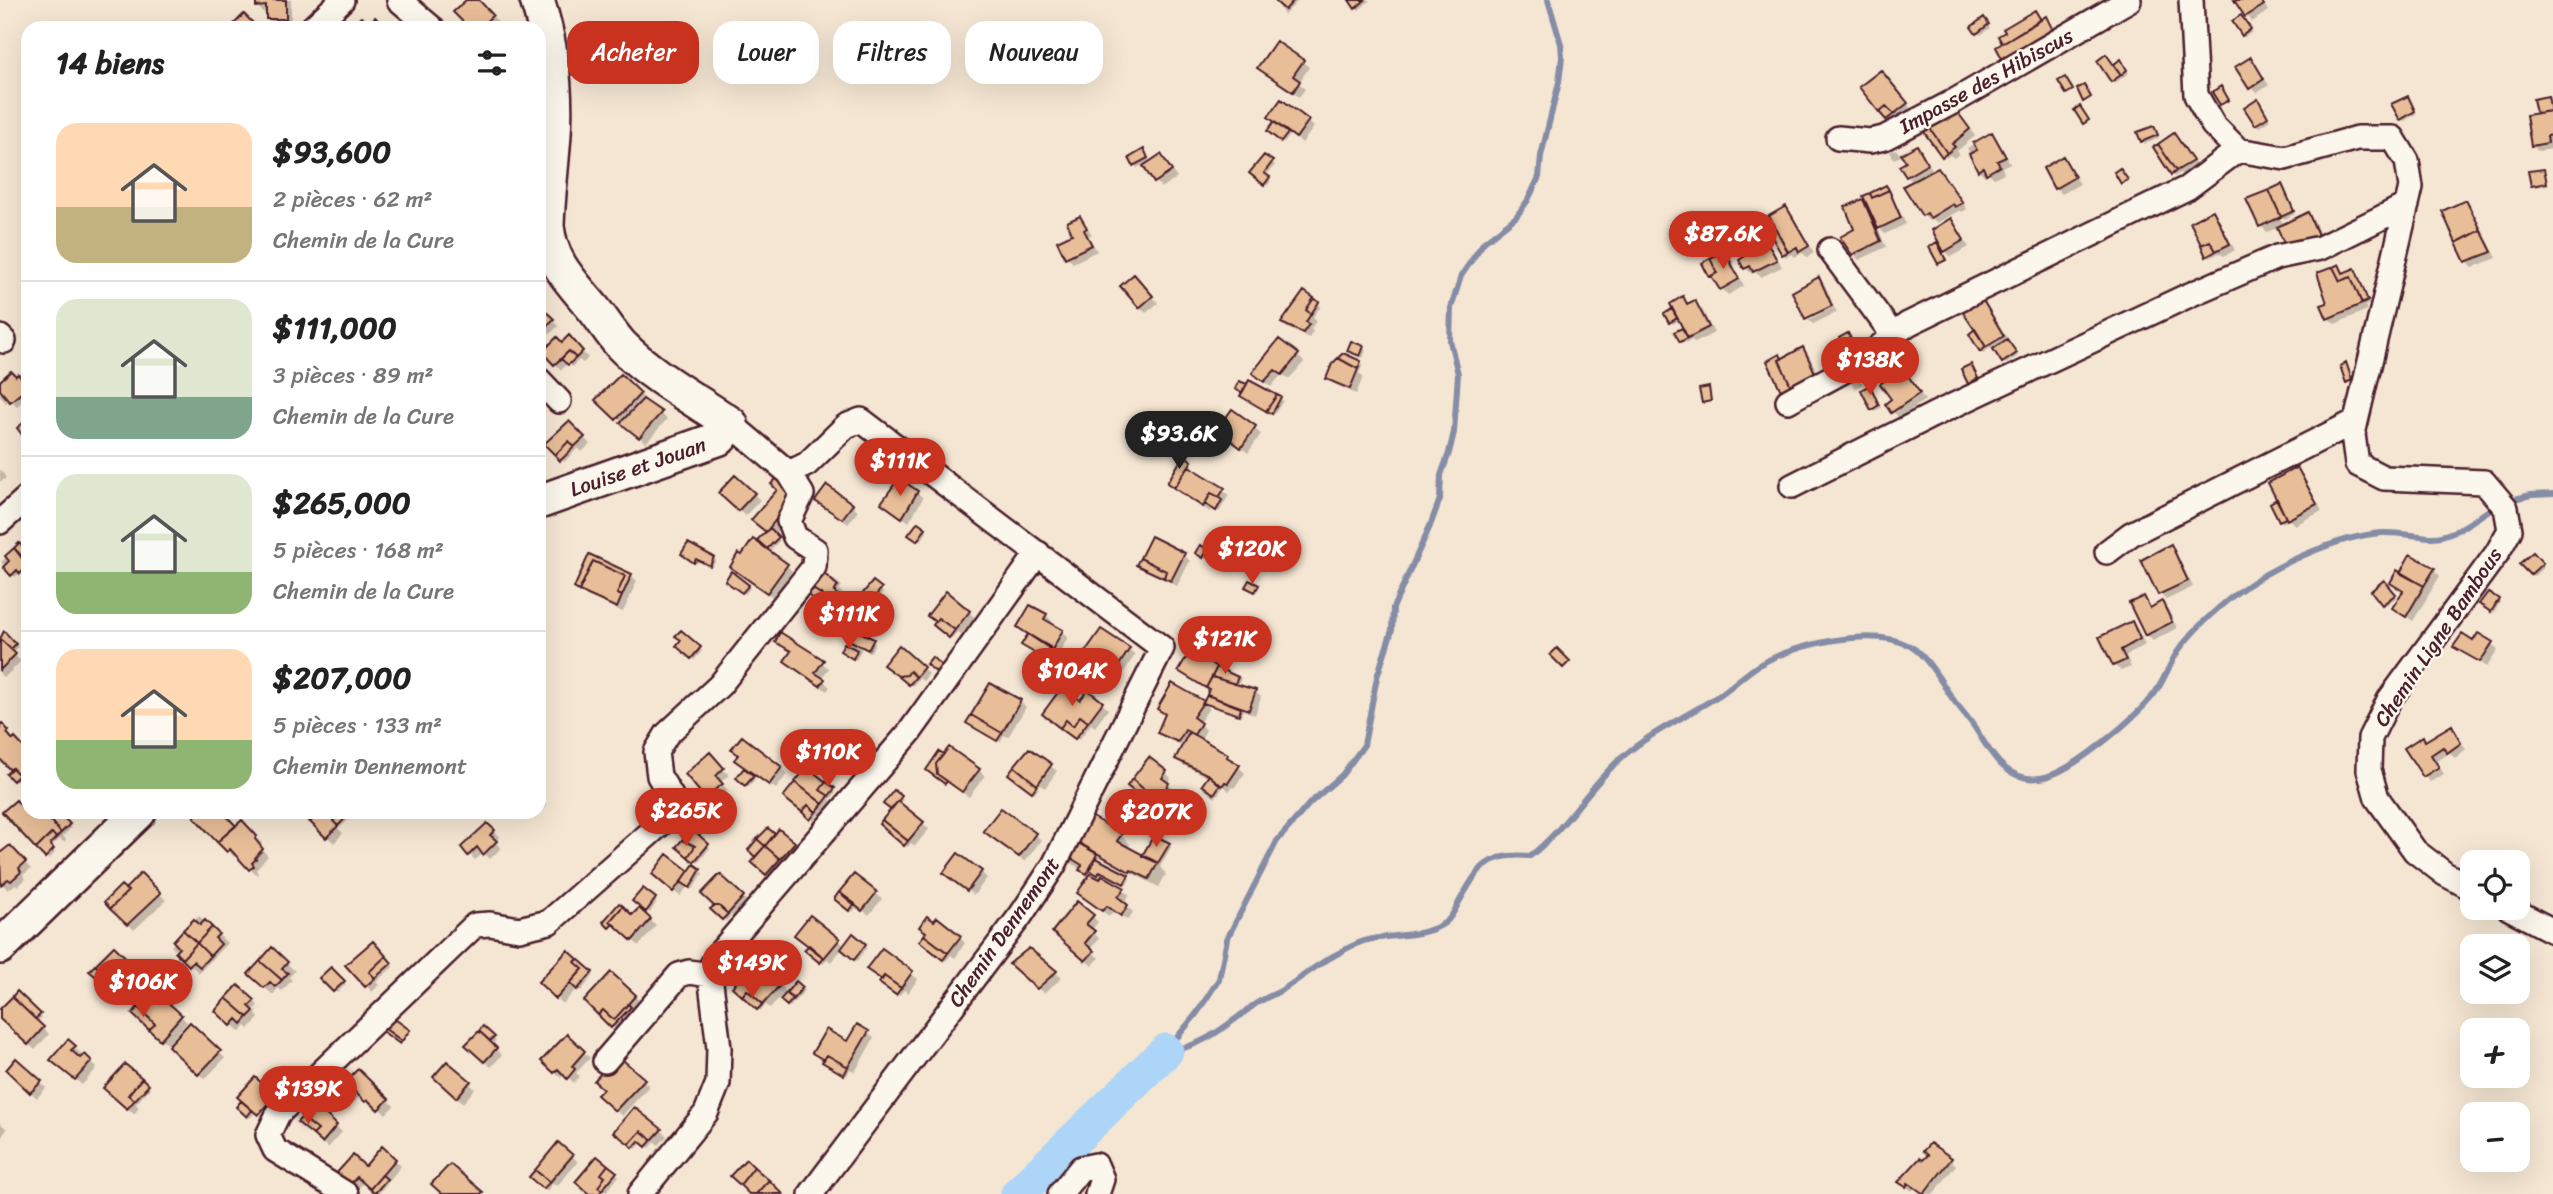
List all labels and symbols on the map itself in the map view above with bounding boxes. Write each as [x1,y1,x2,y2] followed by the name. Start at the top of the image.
[1891,17,2081,145] street label: Impasse des Hibiscus
[1666,212,1780,271] pin: $87.6K
[1821,338,1919,397] pin: $138K
[1122,412,1236,471] pin: $93.6K
[565,426,711,508] street label: Louise et Jouan
[851,438,949,498] pin: $111K
[1203,526,1301,586] pin: $120K
[2363,539,2513,735] street label: Chemin Ligne Bambous
[800,592,898,651] pin: $111K
[1176,616,1274,676] pin: $121K
[1023,648,1121,708] pin: $104K
[779,730,877,789] pin: $110K
[637,788,735,848] pin: $265K
[1107,790,1205,849] pin: $207K
[938,849,1070,1015] street label: Chemin Dennemont
[703,940,801,1000] pin: $149K
[94,960,192,1019] pin: $106K
[259,1066,357,1126] pin: $139K

